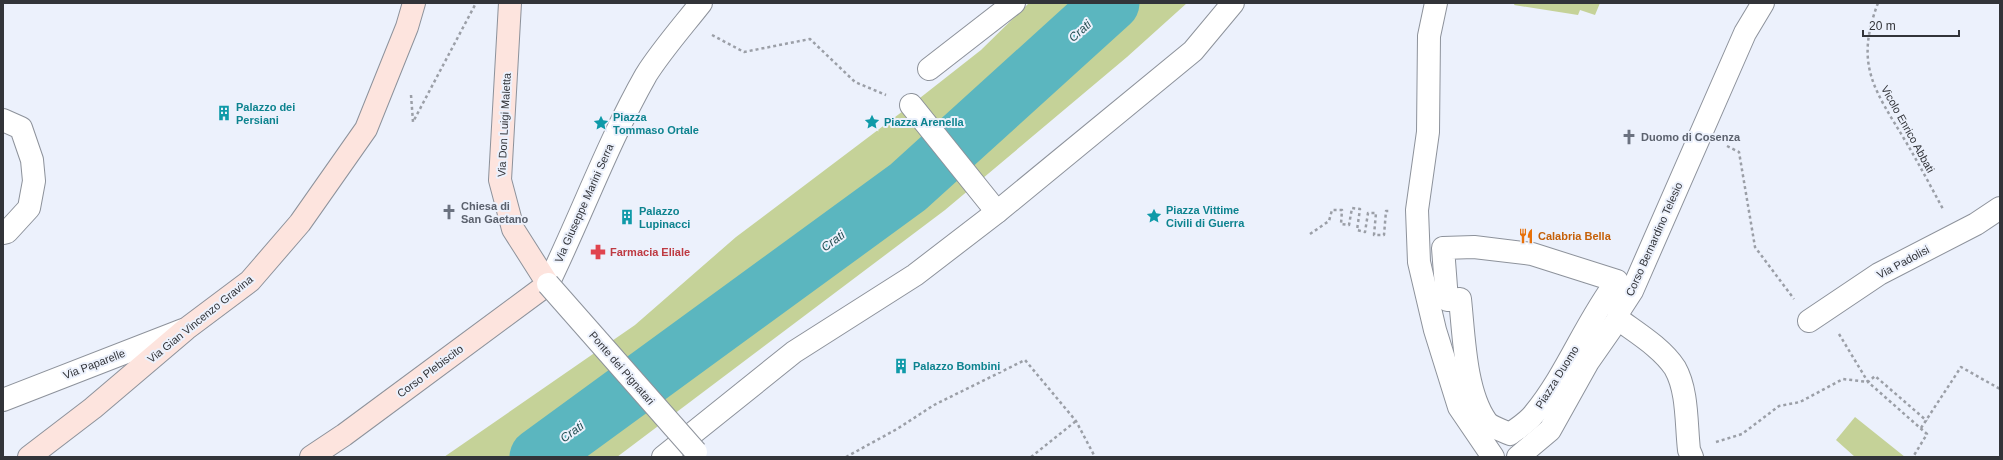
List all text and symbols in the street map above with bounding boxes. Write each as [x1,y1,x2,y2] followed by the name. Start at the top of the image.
[1863,12,1959,38] scale bar
[1066,17,1094,45] water label: Crati
[1869,19,1896,33] text: 20 m
[495,72,513,177] street label: Via Don Luigi Maletta
[1879,83,1937,175] street label: Vicolo Enrico Abbati
[236,101,295,126] place label: Palazzo dei Persiani
[215,104,233,122] building icon: Palazzo dei Persiani
[613,111,699,136] place label: Piazza Tommaso Ortale
[863,113,881,131] place icon: Piazza Arenella
[592,114,610,132] place icon: Piazza Tommaso Ortale
[884,116,965,128] place label: Piazza Arenella
[1620,128,1638,146] church icon: Duomo di Cosenza
[1641,131,1741,143] place label: Duomo di Cosenza
[552,141,616,264] street label: Via Giuseppe Marini Serra
[1623,180,1685,298] street label: Corso Bernardino Telesio
[461,200,529,225] place label: Chiesa di San Gaetano
[440,203,458,221] church icon: Chiesa di San Gaetano
[1166,204,1245,229] place label: Piazza Vittime Civili di Guerra
[639,205,690,230] place label: Palazzo Lupinacci
[1145,207,1163,225] place icon: Piazza Vittime Civili di Guerra
[618,208,636,226] building icon: Palazzo Lupinacci
[1517,227,1535,245] restaurant icon: Calabria Bella
[819,228,848,254] water label: Crati
[1538,230,1612,242] place label: Calabria Bella
[589,243,607,261] pharmacy icon: Farmacia Eliale
[1875,243,1931,281] street label: Via Padolisi
[610,246,690,258] place label: Farmacia Eliale
[145,272,256,365] street label: Via Gian Vincenzo Gravina
[587,329,657,407] street label: Ponte dei Pignatari
[395,342,465,400] street label: Corso Plebiscito
[1533,343,1581,411] street label: Piazza Duomo
[61,347,127,381] street label: Via Paparelle
[892,357,910,375] building icon: Palazzo Bombini
[913,360,1000,372] place label: Palazzo Bombini
[558,419,587,445] water label: Crati

